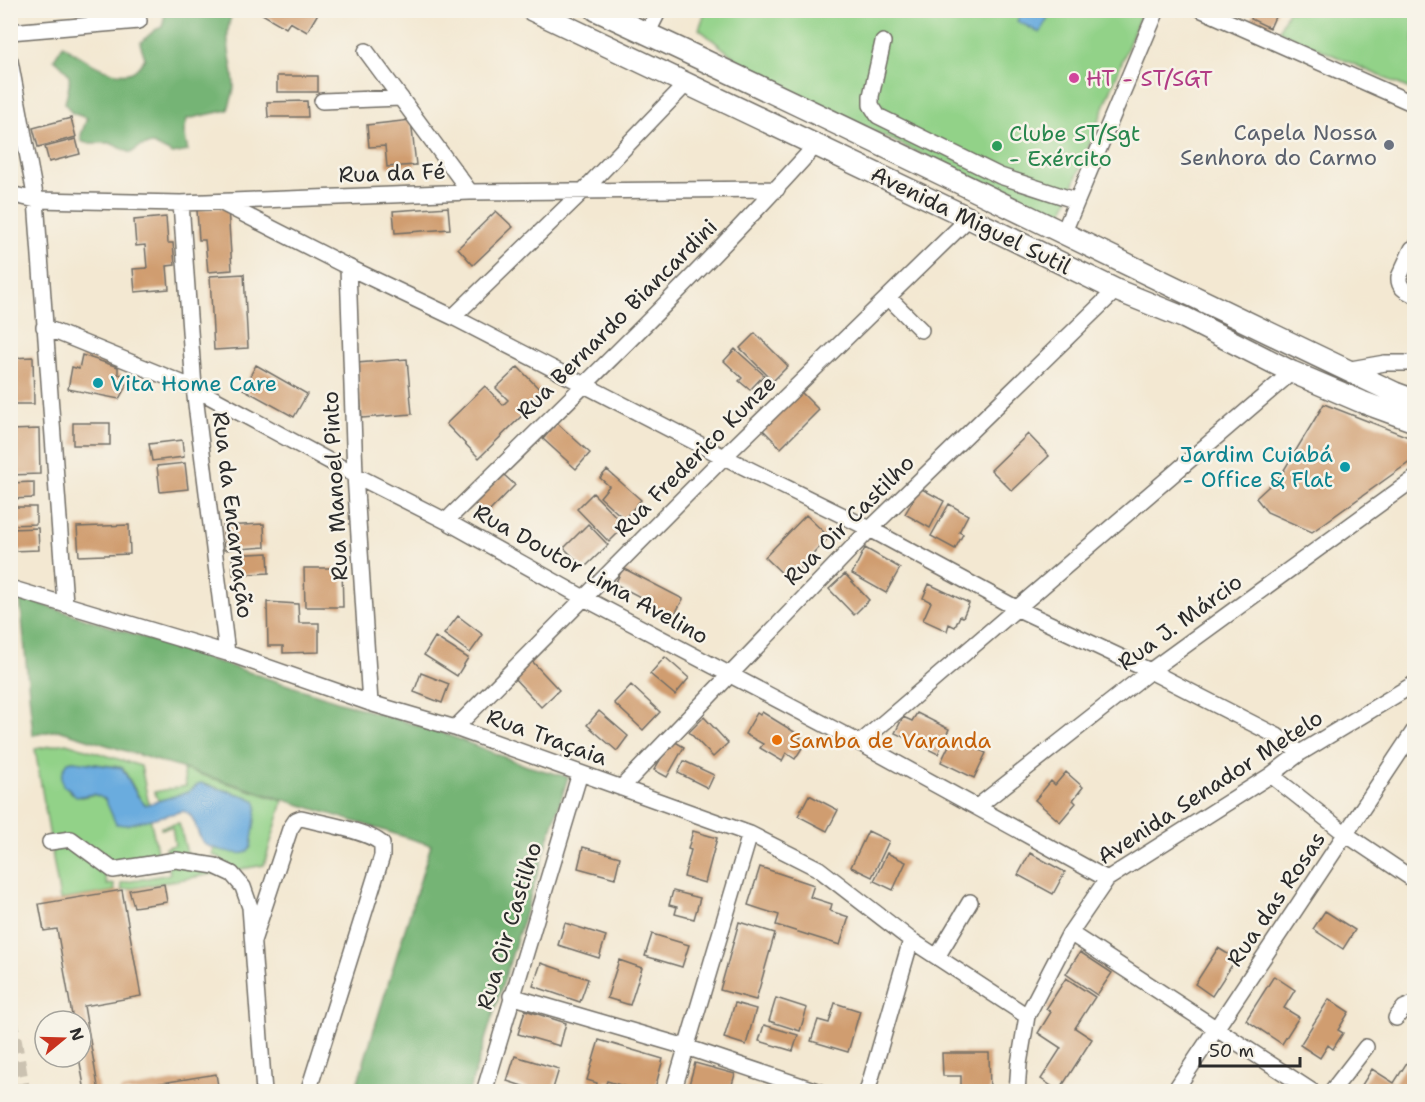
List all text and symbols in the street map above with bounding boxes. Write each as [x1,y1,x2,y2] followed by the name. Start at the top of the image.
[1086,64,1213,93] place label: HT - ST/SGT
[1067,71,1081,85] marker: HT - ST/SGT
[1180,118,1377,172] place label: Capela Nossa Senhora do Carmo
[1009,119,1140,173] place label: Clube ST/Sgt - Exército
[1382,138,1396,152] marker: Capela Nossa Senhora do Carmo
[990,139,1004,153] marker: Clube ST/Sgt - Exército
[338,157,446,189] street label: Rua da Fé
[866,159,1076,281] street label: Avenida Miguel Sutil
[510,212,724,426] street label: Rua Bernardo Biancardini
[110,369,277,398] place label: Vita Home Care
[608,369,782,543] street label: Rua Frederico Kunze
[91,376,105,390] marker: Vita Home Care
[316,390,354,582] street label: Rua Manoel Pinto
[206,410,260,620] street label: Rua da Encarnação
[1179,440,1333,494] place label: Jardim Cuiabá - Office & Flat
[777,448,921,592] street label: Rua Oir Castilho
[1338,460,1352,474] marker: Jardim Cuiabá - Office & Flat
[468,497,714,651] street label: Rua Doutor Lima Avelino
[1112,567,1248,677] street label: Rua J. Márcio
[483,702,612,772] street label: Rua Traçaia
[1092,703,1328,871] street label: Avenida Senador Metelo
[789,726,992,755] place label: Samba de Varanda
[770,733,784,747] marker: Samba de Varanda
[1220,826,1332,972] street label: Rua das Rosas
[470,839,548,1013] street label: Rua Oir Castilho
[33,1009,93,1069] north arrow
[65,1025,89,1044] text: N
[1200,1030,1300,1068] scale bar
[1209,1039,1254,1063] text: 50 m

